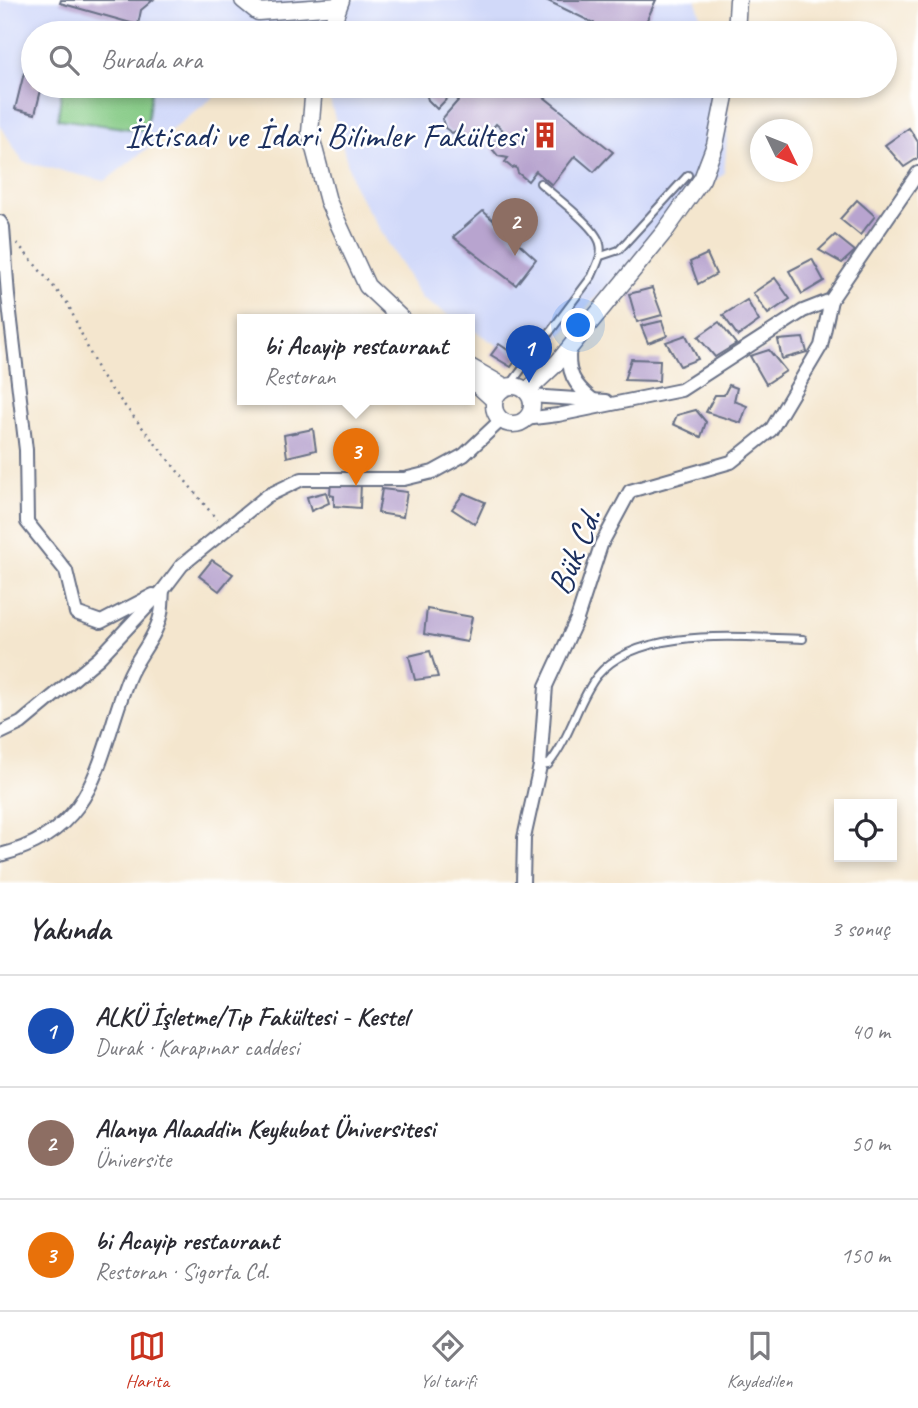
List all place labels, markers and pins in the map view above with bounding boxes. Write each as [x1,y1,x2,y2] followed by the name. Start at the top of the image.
[125,113,528,158] place label: İktisadi ve İdari Bilimler Fakültesi
[530,120,560,150] building icon: İktisadi ve İdari Bilimler Fakültesi
[492,198,538,256] pin: 2
[506,325,552,383] pin: 1
[333,428,379,486] pin: 3

